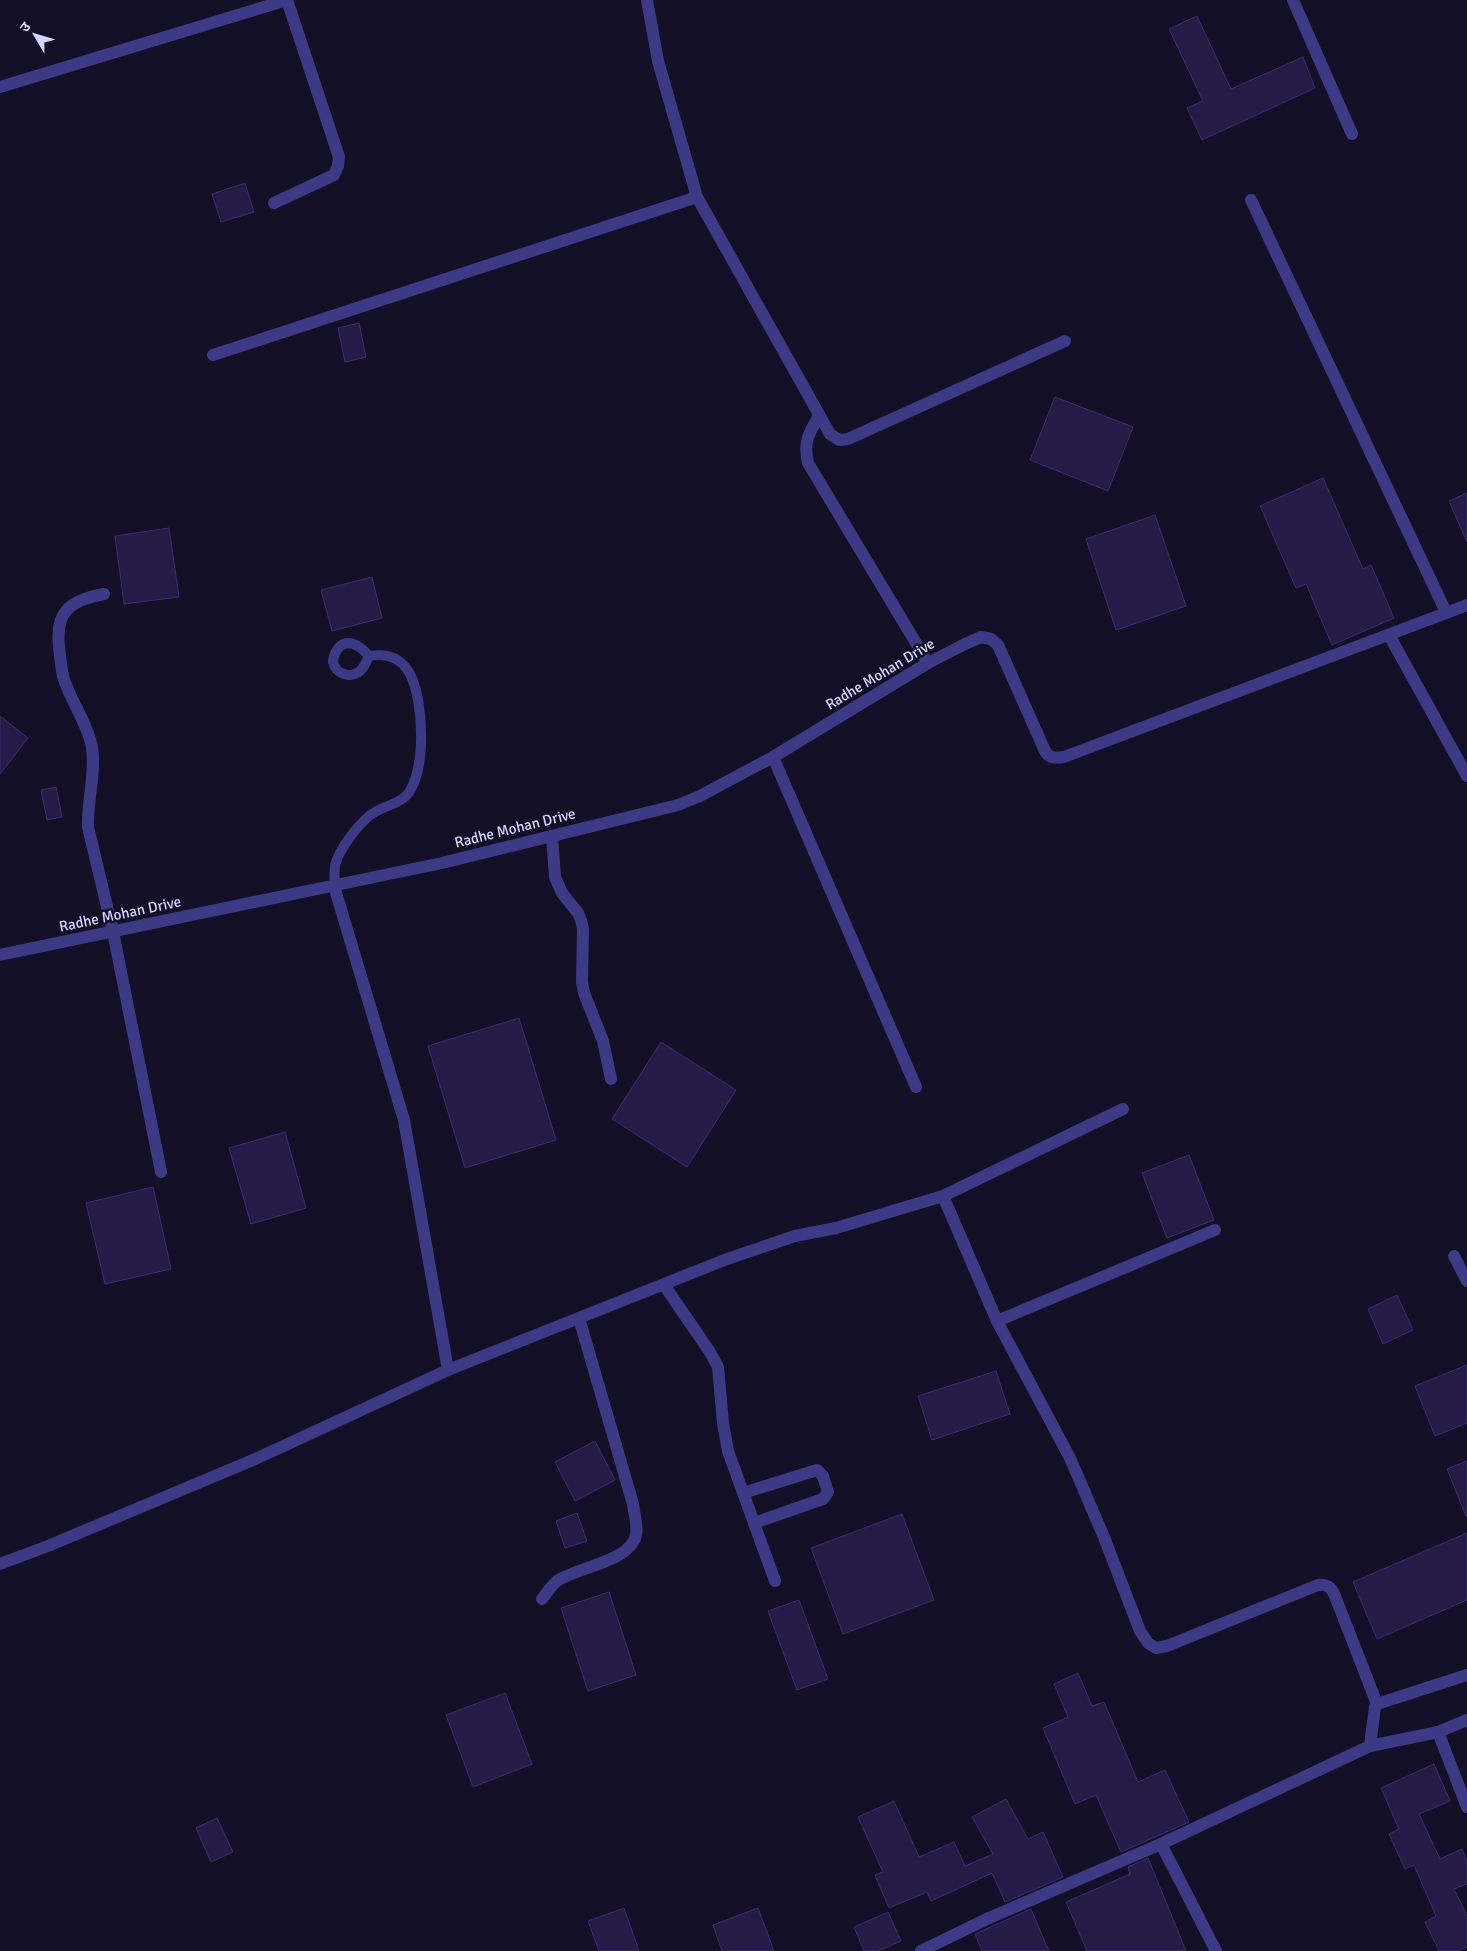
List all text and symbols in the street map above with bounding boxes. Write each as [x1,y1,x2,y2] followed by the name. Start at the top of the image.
[10,10,60,60] north arrow
[16,18,35,36] text: उ
[822,634,938,714] street label: Radhe Mohan Drive
[453,804,577,852] street label: Radhe Mohan Drive
[57,892,183,936] street label: Radhe Mohan Drive

